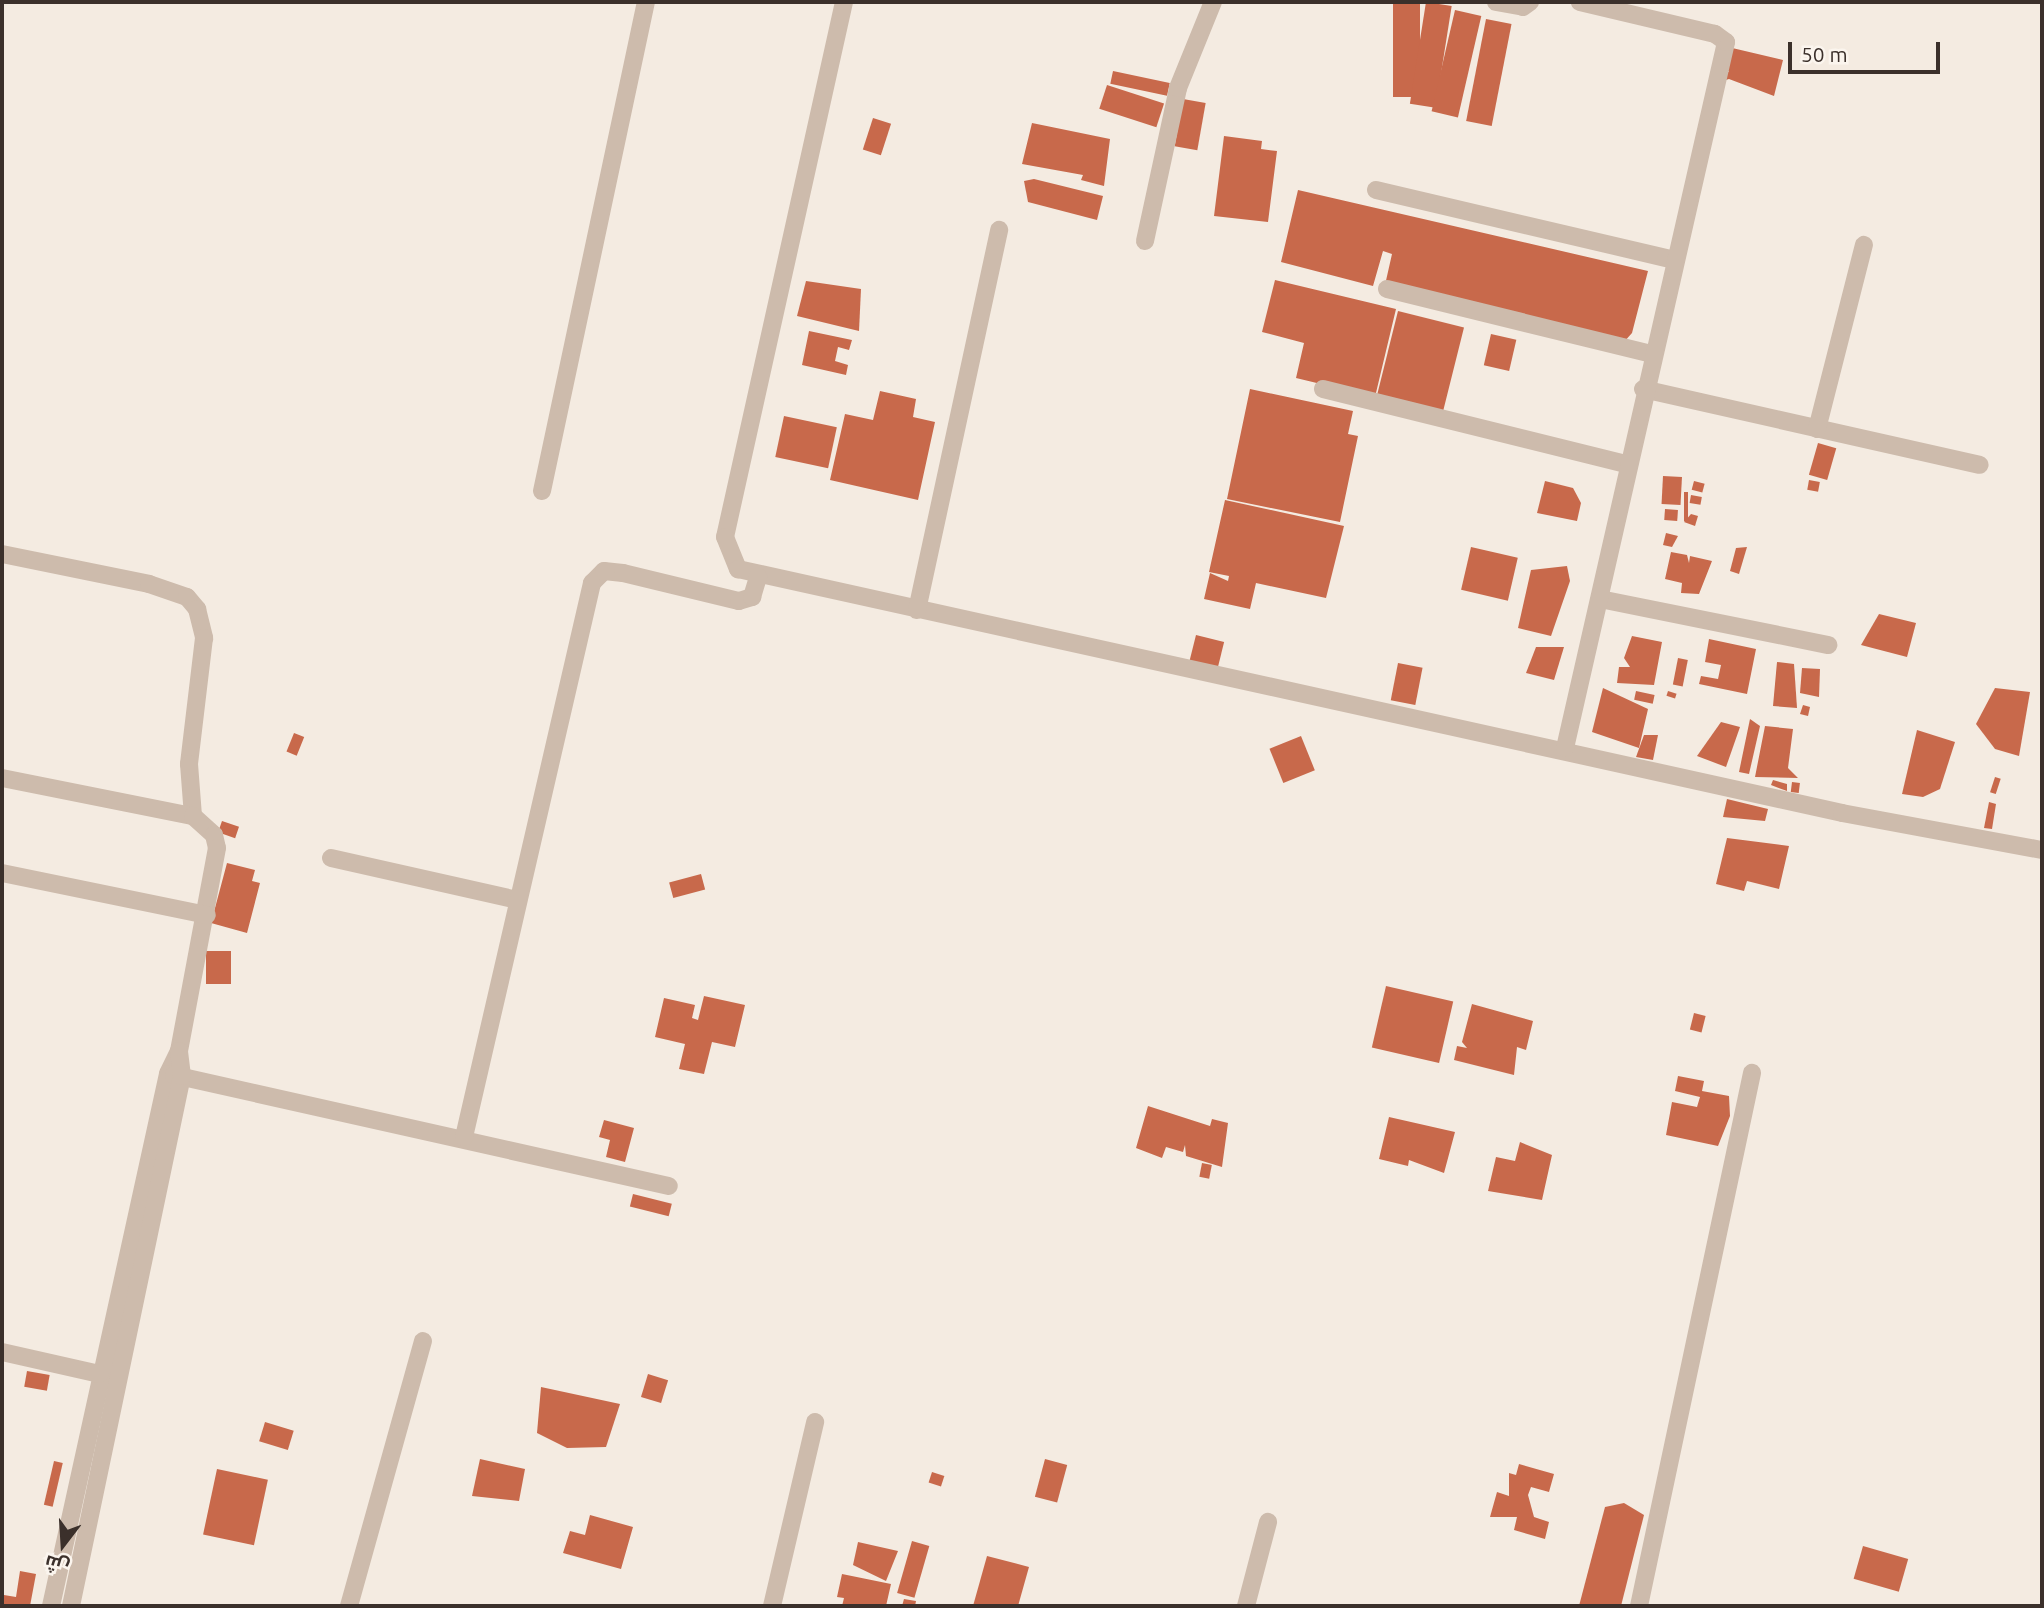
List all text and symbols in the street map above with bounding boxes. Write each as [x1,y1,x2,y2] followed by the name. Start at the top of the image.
[1792,28,1944,72] scale bar
[1801,42,1848,66] text: 50 m
[28,1510,98,1580] north arrow
[42,1551,72,1579] text: ش

